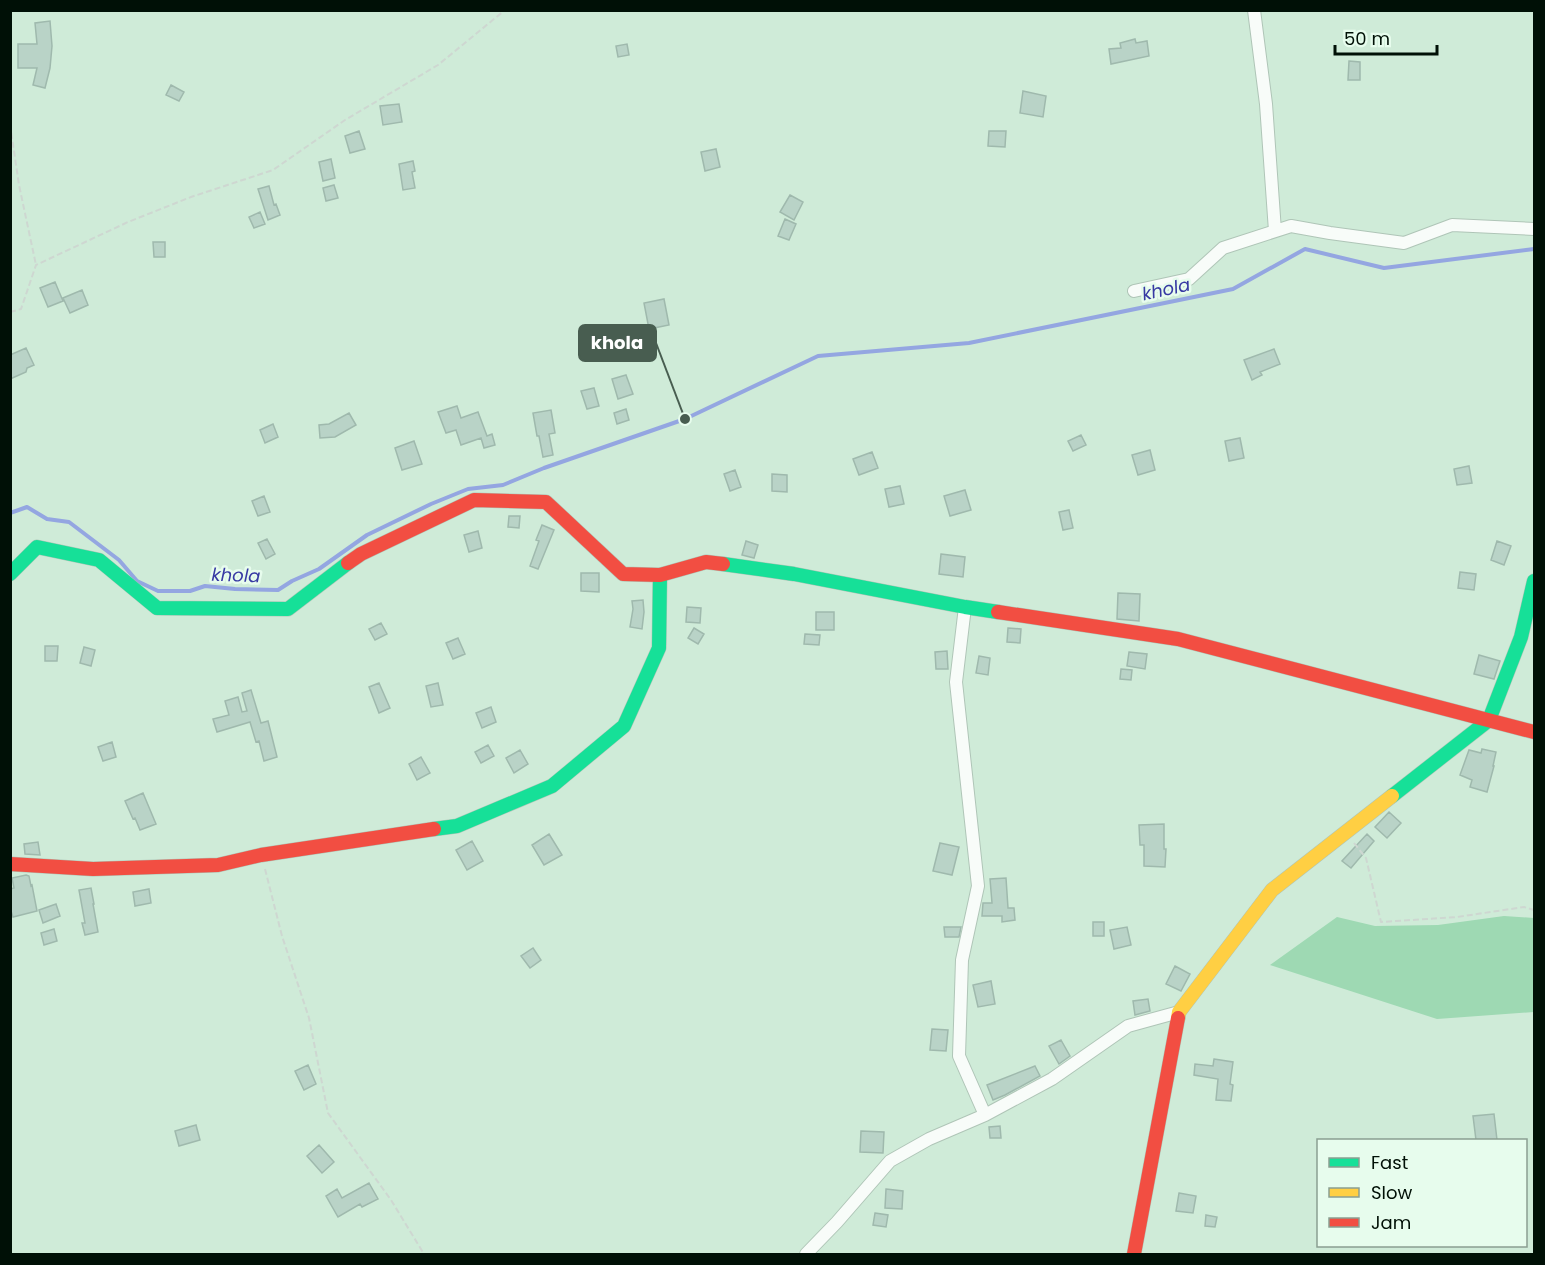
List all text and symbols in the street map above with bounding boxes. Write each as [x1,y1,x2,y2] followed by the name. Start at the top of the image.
[1335,18,1437,56] scale bar
[1344,26,1390,51] text: 50 m
[1139,272,1193,306] water label: khola
[579,325,656,361] callout: khola
[591,330,643,355] text: khola
[211,562,261,588] water label: khola
[1317,1139,1527,1247] legend
[1371,1150,1408,1175] text: Fast
[1371,1180,1413,1205] text: Slow
[1371,1210,1411,1235] text: Jam

